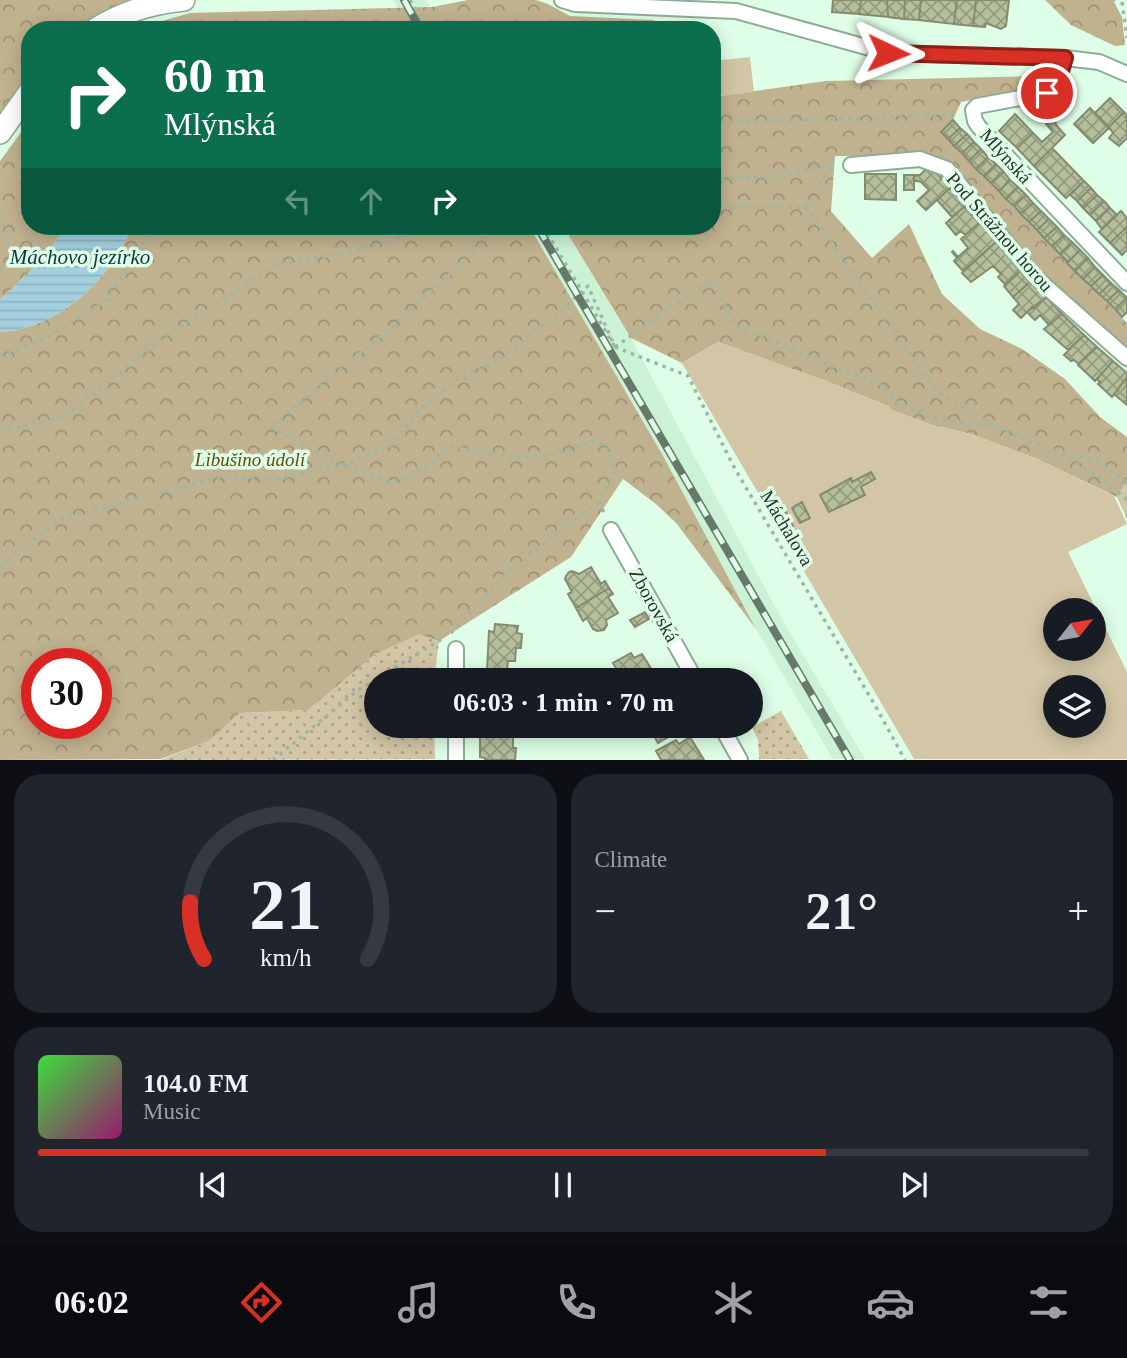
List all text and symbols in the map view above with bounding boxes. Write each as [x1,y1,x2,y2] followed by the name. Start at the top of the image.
[851,16,925,90] position arrow
[164,48,266,103] text: 60 m
[49,49,140,140] icon: right
[1017,63,1077,123] pin
[1028,74,1066,112] icon: arrive
[164,106,276,142] text: Mlýnská
[976,124,1036,188] street label: Mlýnská
[943,168,1058,296] street label: Pod Strážnou horou
[279,182,317,220] icon: left
[352,182,390,220] icon: ahead
[425,182,463,220] icon: right
[9,245,150,269] water label: Máchovo jezírko
[194,449,307,470] park label: Libušino údolí
[756,486,818,570] street label: Máchalova
[625,564,683,646] street label: Zborovská
[1043,598,1106,662] north arrow
[1043,598,1106,738] map controls
[21,648,112,739] speed limit sign: 30
[1043,675,1106,738] button: layers
[453,688,674,717] text: 06:03 · 1 min · 70 m
[595,847,667,872] text: Climate
[249,865,322,946] text: 21
[805,883,878,940] text: 21°
[595,890,616,932] text: −
[1068,890,1089,932] text: +
[260,944,311,971] text: km/h
[143,1069,248,1098] text: 104.0 FM
[143,1099,201,1124] text: Music
[194,1166,232,1204] icon: previous
[544,1166,582,1204] icon: pause
[895,1166,933,1204] icon: next
[237,1278,286,1327] icon: directions
[394,1278,443,1327] icon: music
[552,1278,601,1327] icon: phone
[709,1278,758,1327] icon: climate
[866,1278,915,1327] icon: car
[1024,1278,1073,1327] icon: filters
[54,1284,129,1320] text: 06:02

